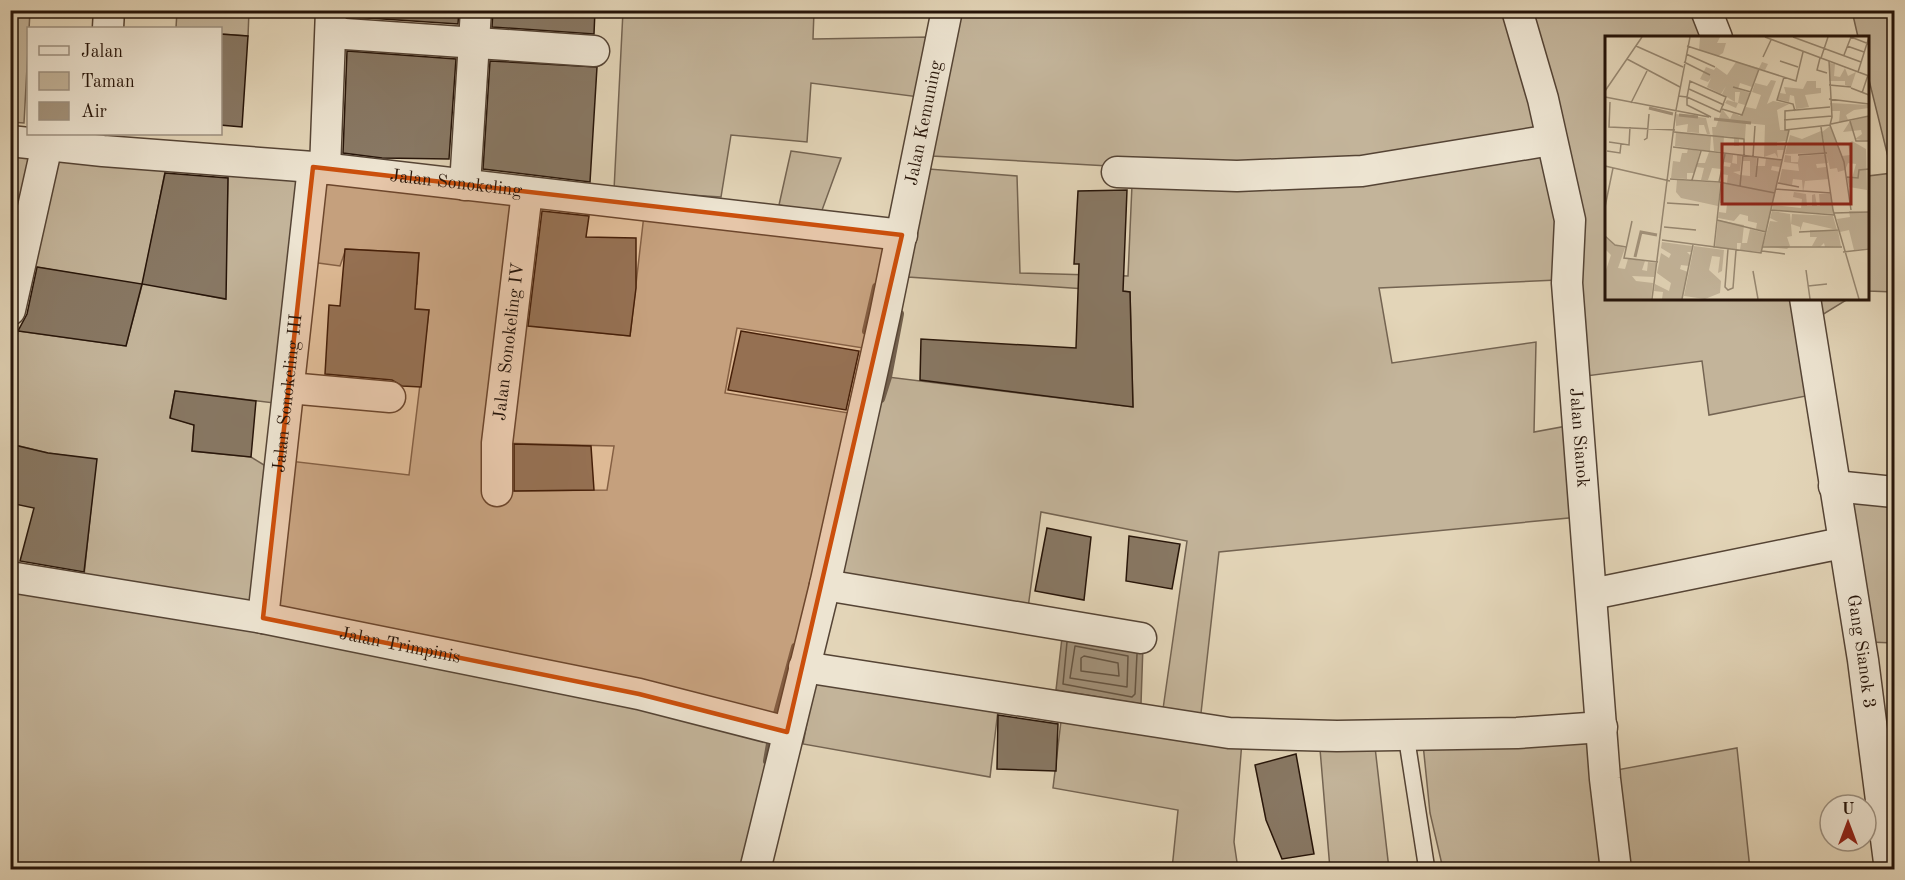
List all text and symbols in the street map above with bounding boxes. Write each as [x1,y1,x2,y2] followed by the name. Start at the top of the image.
[27,27,222,135] legend
[1605,36,1869,300] inset map
[81,43,123,61] text: Jalan
[903,59,946,187] street label: Jalan Kemuning
[81,73,135,91] text: Taman
[81,103,108,121] text: Air
[389,167,523,200] street label: Jalan Sonokeling
[491,262,527,422] street label: Jalan Sonokeling IV
[270,313,306,473] street label: Jalan Sonokeling III
[1566,387,1592,488] street label: Jalan Sianok
[1844,593,1878,710] street label: Gang Sianok 3
[338,625,462,667] street label: Jalan Trimpinis
[1818,793,1878,853] north arrow
[1842,802,1855,818] text: U

